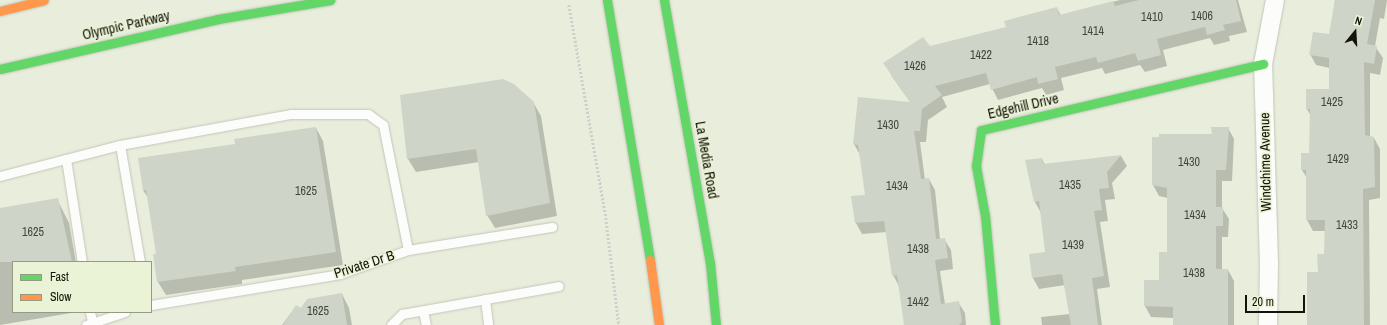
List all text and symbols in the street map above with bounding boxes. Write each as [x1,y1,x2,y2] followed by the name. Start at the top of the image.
[81,7,171,43] street label: Olympic Parkway
[1191,10,1213,24] house number: 1406
[1141,11,1163,25] house number: 1410
[1335,12,1375,52] north arrow
[1353,13,1364,28] text: N
[1082,25,1104,39] house number: 1414
[1027,35,1049,49] house number: 1418
[970,49,992,63] house number: 1422
[904,60,926,74] house number: 1426
[986,90,1060,122] street label: Edgehill Drive
[1321,96,1343,110] house number: 1425
[1256,112,1274,212] street label: Windchime Avenue
[877,119,899,133] house number: 1430
[692,120,722,200] street label: La Media Road
[1327,153,1349,167] house number: 1429
[1178,156,1200,170] house number: 1430
[1059,179,1081,193] house number: 1435
[886,180,908,194] house number: 1434
[295,185,317,199] house number: 1625
[1184,209,1206,223] house number: 1434
[1336,219,1358,233] house number: 1433
[22,226,44,240] house number: 1625
[1062,239,1084,253] house number: 1439
[907,243,929,257] house number: 1438
[332,246,396,282] street label: Private Dr B
[12,261,152,313] legend
[1183,267,1205,281] house number: 1438
[50,269,69,285] text: Fast
[1247,287,1307,313] scale bar
[50,289,71,305] text: Slow
[1252,294,1274,310] text: 20 m
[907,296,929,310] house number: 1442
[307,305,329,319] house number: 1625

